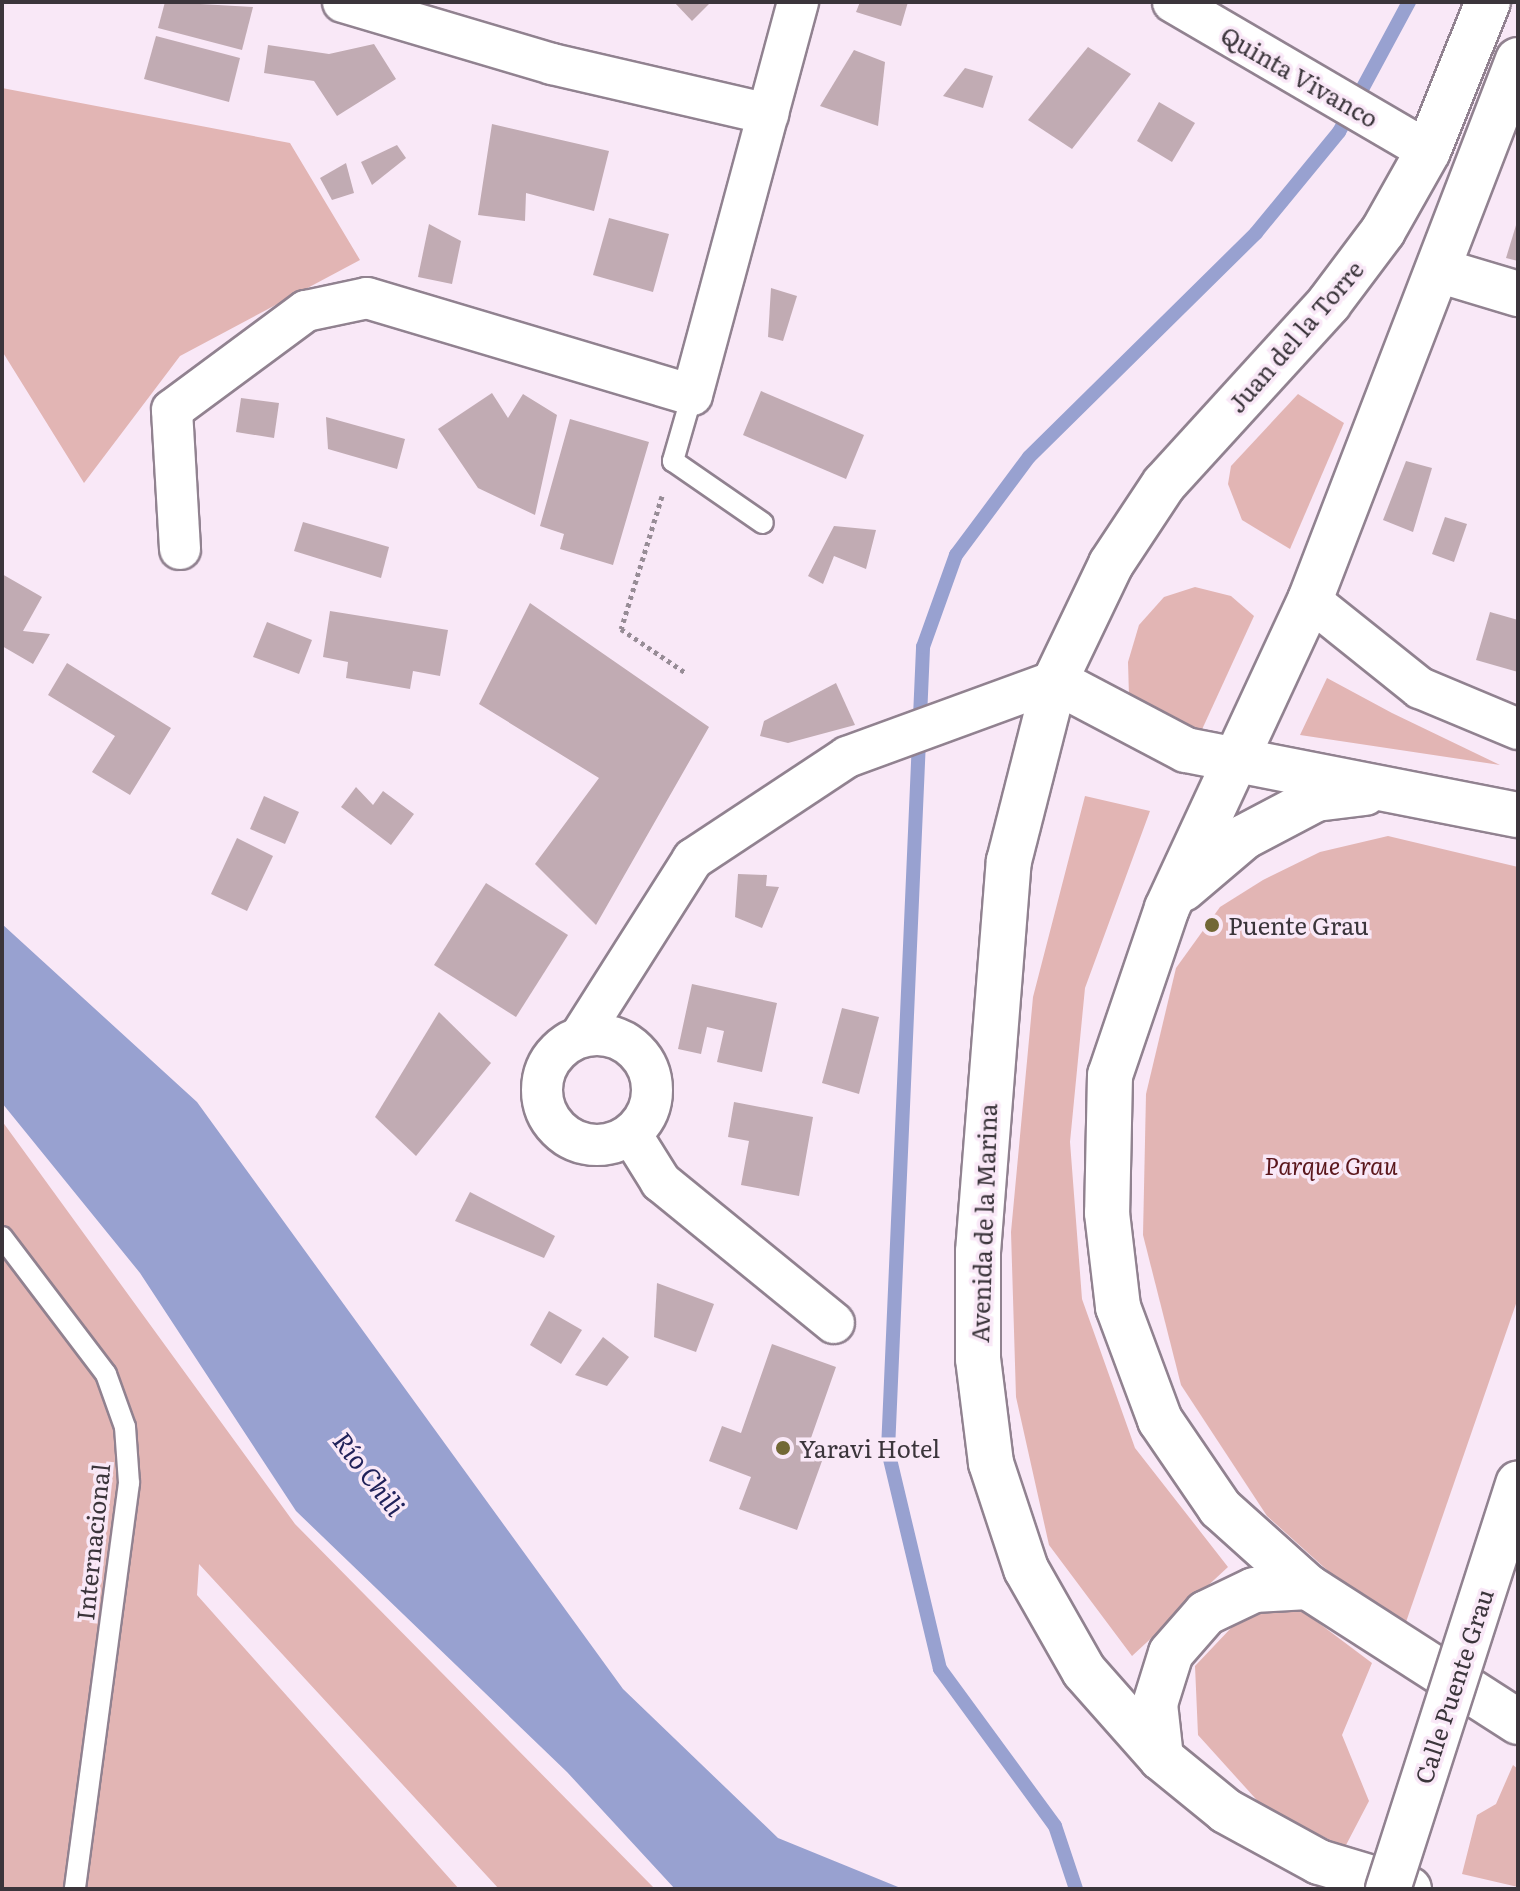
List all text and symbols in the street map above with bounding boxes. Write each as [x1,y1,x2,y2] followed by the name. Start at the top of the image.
[1216,19,1384,133] street label: Quinta Vivanco
[1221,254,1369,418] street label: Juan del la Torre
[1228,911,1369,939] place label: Puente Grau
[1203,916,1221,934] marker: Puente Grau
[964,1103,1002,1343] street label: Avenida de la Marina
[1264,1151,1398,1179] park label: Parque Grau
[328,1425,412,1521] water label: Río Chili
[799,1434,940,1462] place label: Yaravi Hotel
[774,1439,792,1457] marker: Yaravi Hotel
[69,1462,115,1622] street label: Internacional
[1408,1585,1498,1787] street label: Calle Puente Grau

